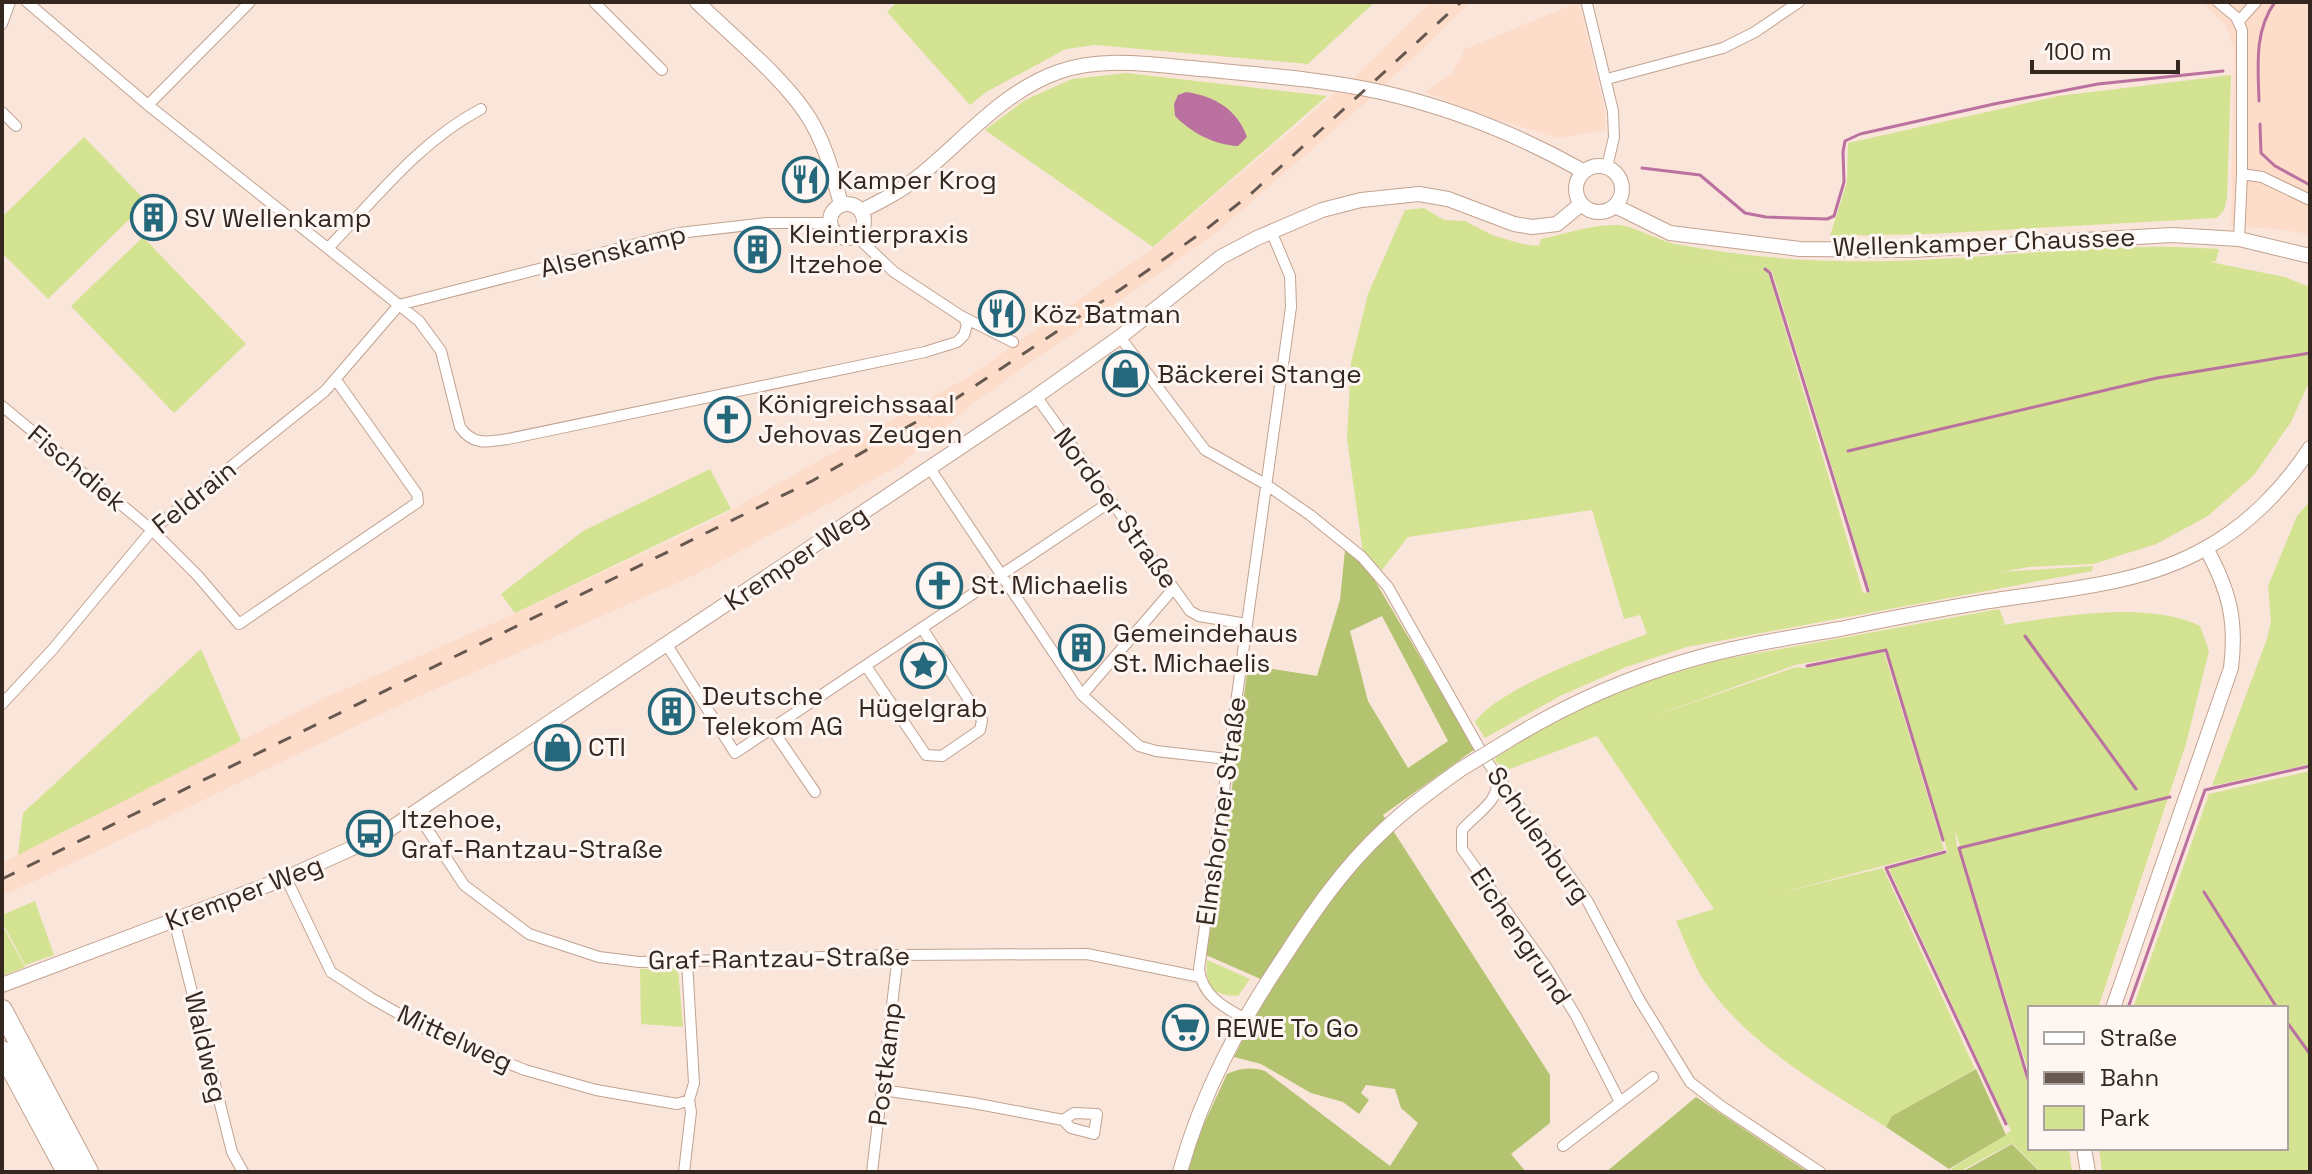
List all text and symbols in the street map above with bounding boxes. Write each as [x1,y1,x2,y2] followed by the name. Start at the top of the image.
[2032,24,2178,74] scale bar
[2044,36,2112,67] text: 100 m
[782,156,830,204] restaurant icon: Kamper Krog
[837,163,997,197] place label: Kamper Krog
[129,194,177,242] building icon: SV Wellenkamp
[184,201,371,235] place label: SV Wellenkamp
[536,216,690,286] street label: Alsenskamp
[789,217,969,281] place label: Kleintierpraxis Itzehoe
[1832,220,2136,264] street label: Wellenkamper Chaussee
[734,225,782,273] building icon: Kleintierpraxis Itzehoe
[978,290,1026,338] restaurant icon: Köz Batman
[1033,297,1181,331] place label: Köz Batman
[1102,350,1150,398] shop icon: Bäckerei Stange
[1157,357,1362,391] place label: Bäckerei Stange
[758,387,962,451] place label: Königreichssaal Jehovas Zeugen
[703,395,751,443] church icon: Königreichssaal Jehovas Zeugen
[21,417,133,519] street label: Fischdiek
[1046,421,1186,595] street label: Nordoer Straße
[145,453,243,541] street label: Feldrain
[718,498,874,618] street label: Kremper Weg
[916,561,964,609] church icon: St. Michaelis
[971,568,1128,602] place label: St. Michaelis
[1113,616,1298,680] place label: Gemeindehaus St. Michaelis
[1058,624,1106,672] building icon: Gemeindehaus St. Michaelis
[899,641,947,689] place icon: Hügelgrab
[702,679,843,743] place label: Deutsche Telekom AG
[647,687,695,735] building icon: Deutsche Telekom AG
[858,691,988,725] place label: Hügelgrab
[1188,694,1254,928] street label: Elmshorner Straße
[533,723,581,771] shop icon: CTI
[588,730,626,764] place label: CTI
[1479,760,1599,910] street label: Schulenburg
[401,802,663,866] place label: Itzehoe, Graf-Rantzau-Straße
[346,810,394,858] bus stop icon: Itzehoe, Graf-Rantzau-Straße
[160,847,328,939] street label: Kremper Weg
[1462,861,1580,1011] street label: Eichengrund
[648,939,910,977] street label: Graf-Rantzau-Straße
[177,988,235,1106] street label: Waldweg
[392,996,518,1080] street label: Mittelweg
[861,1000,909,1128] street label: Postkamp
[1161,1004,1209,1052] supermarket icon: REWE To Go
[2028,1006,2288,1150] legend
[1216,1011,1359,1045] place label: REWE To Go
[2100,1022,2177,1053] text: Straße
[2100,1062,2159,1093] text: Bahn
[2100,1102,2150,1133] text: Park

